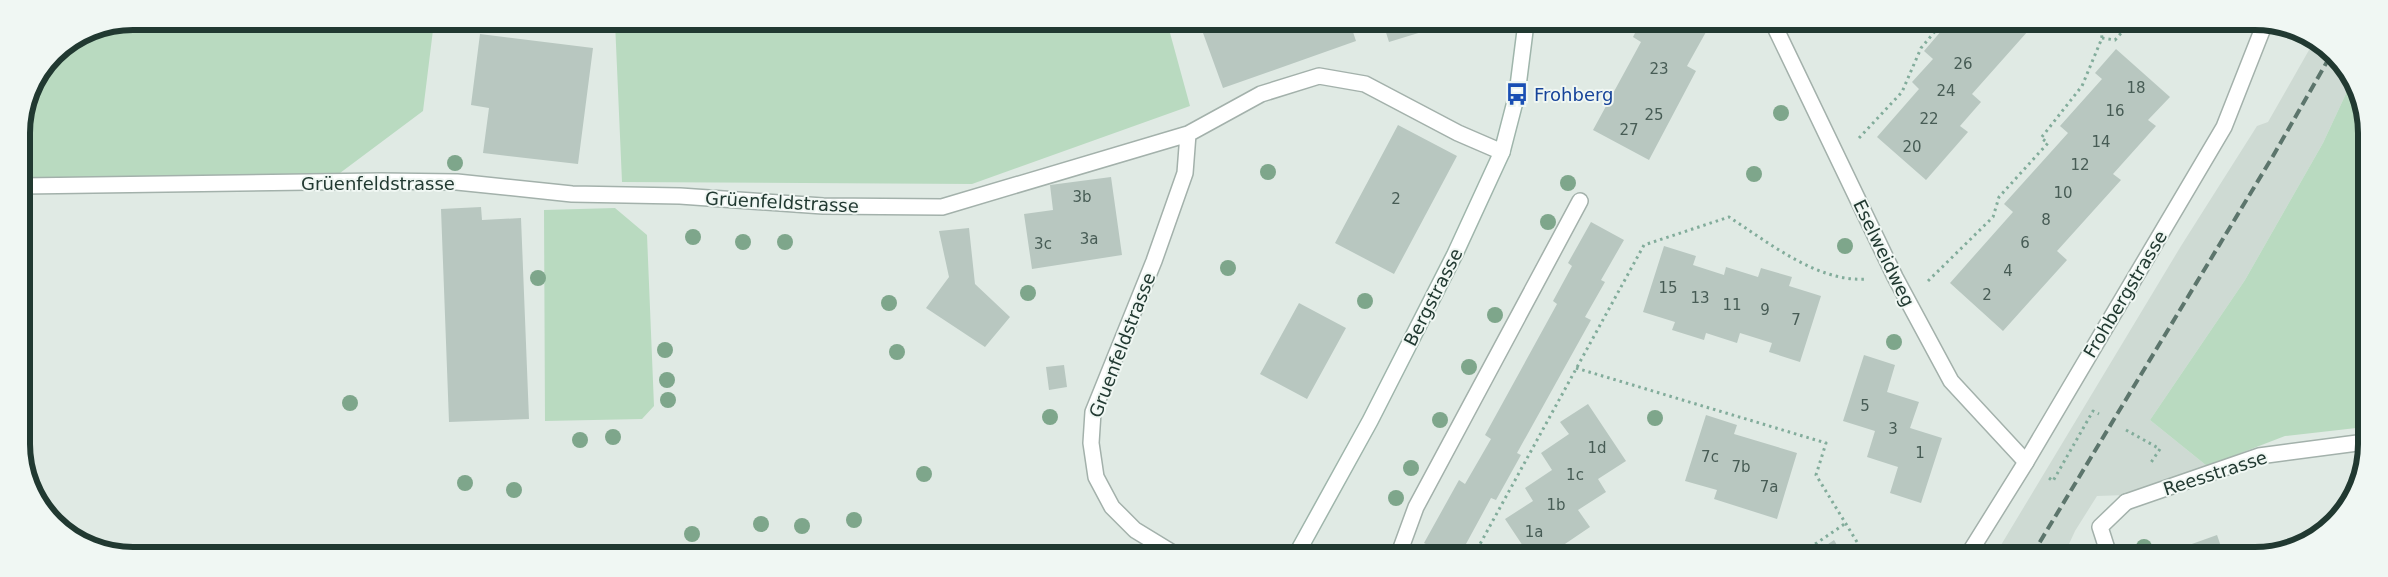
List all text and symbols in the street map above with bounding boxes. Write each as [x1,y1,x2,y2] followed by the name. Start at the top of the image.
[1953,55,1973,73] house number: 26
[1649,60,1669,78] house number: 23
[2126,79,2146,97] house number: 18
[1504,81,1530,107] bus stop icon: Frohberg
[1936,82,1956,100] house number: 24
[1534,84,1613,105] place label: Frohberg
[2105,102,2125,120] house number: 16
[1644,106,1664,124] house number: 25
[1919,110,1939,128] house number: 22
[1619,121,1639,139] house number: 27
[2091,133,2111,151] house number: 14
[1902,138,1922,156] house number: 20
[2070,156,2090,174] house number: 12
[301,173,455,194] street label: Grüenfeldstrasse
[2053,184,2073,202] house number: 10
[705,187,859,217] street label: Grüenfeldstrasse
[1072,188,1092,206] house number: 3b
[1391,190,1401,208] house number: 2
[1849,196,1919,310] street label: Eselweidweg
[2041,211,2051,229] house number: 8
[2079,227,2171,361] street label: Frohbergstrasse
[1080,230,1098,248] house number: 3a
[2020,234,2030,252] house number: 6
[1034,235,1052,253] house number: 3c
[1399,245,1467,349] street label: Bergstrasse
[2003,262,2013,280] house number: 4
[1085,269,1159,421] street label: Gruenfeldstrasse
[1658,279,1678,297] house number: 15
[1982,286,1992,304] house number: 2
[1690,289,1710,307] house number: 13
[1722,296,1742,314] house number: 11
[1760,301,1770,319] house number: 9
[1791,311,1801,329] house number: 7
[1860,397,1870,415] house number: 5
[1888,420,1898,438] house number: 3
[1587,439,1607,457] house number: 1d
[1915,444,1925,462] house number: 1
[2160,446,2270,500] street label: Reesstrasse
[1701,448,1719,466] house number: 7c
[1731,458,1751,476] house number: 7b
[1566,466,1584,484] house number: 1c
[1760,478,1778,496] house number: 7a
[1546,496,1566,514] house number: 1b
[1525,523,1543,541] house number: 1a

